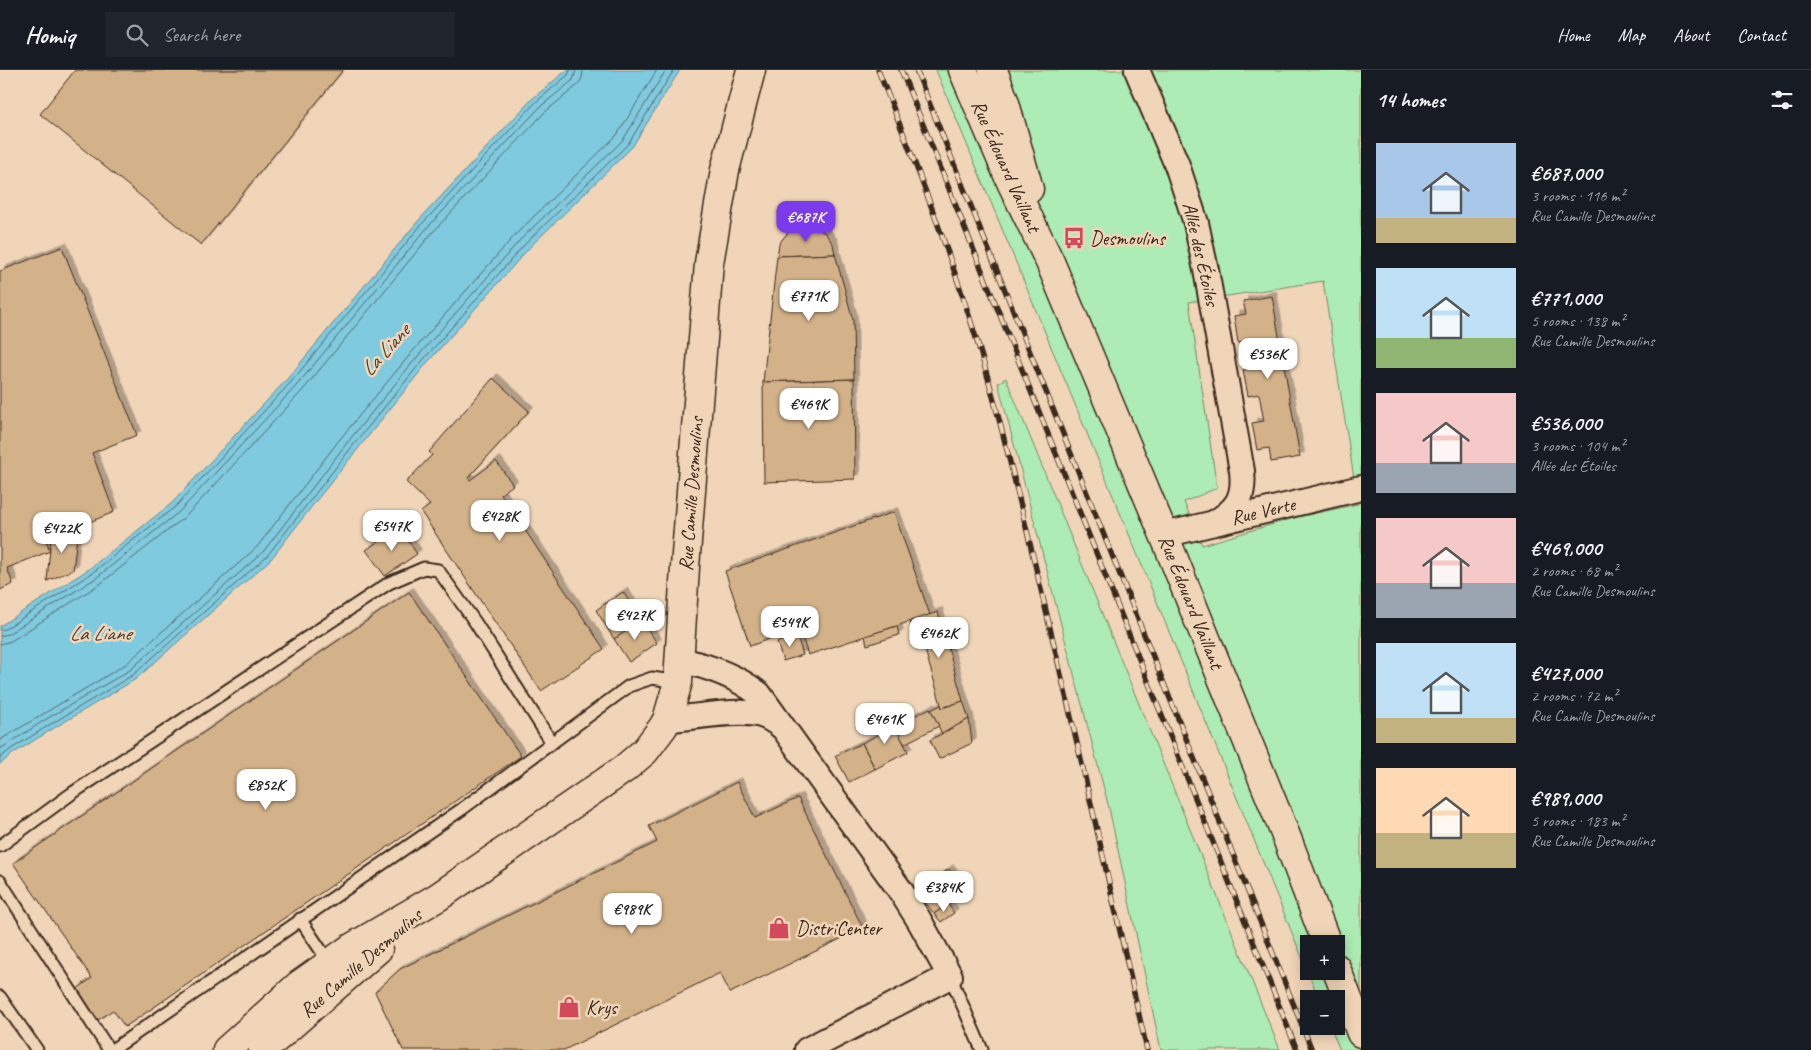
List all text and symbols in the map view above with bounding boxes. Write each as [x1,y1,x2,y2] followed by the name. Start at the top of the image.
[105,12,455,57] search box
[25,20,75,50] text: Homiq
[123,21,151,49] icon: search
[163,23,240,47] text: Search here
[1557,24,1590,46] text: Home
[1618,24,1645,46] text: Map
[1673,24,1709,46] text: About
[1737,24,1786,46] text: Contact
[1768,86,1796,114] icon: filters
[1376,87,1445,113] text: 14 homes
[966,96,1047,238] street label: Rue Édouard Vaillant
[1531,160,1602,186] text: €687,000
[1416,163,1476,223] icon: home
[1531,186,1625,206] text: 3 rooms · 116 m²
[771,200,841,243] pin: €687K
[1177,200,1226,310] street label: Allée des Étoiles
[1531,206,1654,226] text: Rue Camille Desmoulins
[787,207,825,227] text: €687K
[1061,225,1087,251] bus stop icon: Desmoulins
[1090,226,1167,251] place label: Desmoulins
[774,280,844,322] pin: €771K
[1531,285,1601,311] text: €771,000
[791,286,827,306] text: €771K
[1416,288,1476,348] icon: home
[1531,311,1625,331] text: 5 rooms · 138 m²
[355,316,417,381] water label: La Liane
[1531,331,1654,351] text: Rue Camille Desmoulins
[1233,338,1303,380] pin: €536K
[1249,344,1287,364] text: €536K
[774,388,844,430] pin: €469K
[790,394,828,414] text: €469K
[1531,410,1601,436] text: €536,000
[1416,413,1476,473] icon: home
[673,414,709,572] street label: Rue Camille Desmoulins
[1531,436,1625,456] text: 3 rooms · 104 m²
[1531,456,1616,476] text: Allée des Étoiles
[1229,491,1299,530] street label: Rue Verte
[465,500,535,542] pin: €428K
[482,506,518,526] text: €428K
[357,510,427,552] pin: €547K
[27,512,97,554] pin: €422K
[374,516,410,536] text: €547K
[44,518,80,538] text: €422K
[1153,531,1230,675] street label: Rue Édouard Vaillant
[1531,535,1602,561] text: €469,000
[1416,538,1476,598] icon: home
[1531,561,1617,581] text: 2 rooms · 68 m²
[1531,581,1654,601] text: Rue Camille Desmoulins
[600,598,670,641] pin: €427K
[617,605,653,625] text: €427K
[755,606,825,648] pin: €549K
[772,612,808,632] text: €549K
[904,616,974,659] pin: €462K
[70,620,134,646] water label: La Liane
[920,623,958,643] text: €462K
[1531,660,1601,686] text: €427,000
[1416,663,1476,723] icon: home
[1531,686,1617,706] text: 2 rooms · 72 m²
[850,702,920,745] pin: €461K
[1531,706,1654,726] text: Rue Camille Desmoulins
[866,709,904,729] text: €461K
[231,768,301,811] pin: €852K
[248,775,284,795] text: €852K
[1531,785,1601,811] text: €989,000
[1416,788,1476,848] icon: home
[1531,811,1625,831] text: 5 rooms · 183 m²
[1531,831,1654,851] text: Rue Camille Desmoulins
[909,870,979,913] pin: €384K
[926,877,962,897] text: €384K
[597,892,667,935] pin: €989K
[614,899,650,919] text: €989K
[295,902,429,1023] street label: Rue Camille Desmoulins
[766,915,792,941] shop icon: DistriCenter
[796,916,883,941] place label: DistriCenter
[1300,935,1345,1035] map controls
[1300,935,1345,980] button: +
[1300,990,1345,1035] button: −
[556,994,582,1020] shop icon: Krys
[586,995,619,1020] place label: Krys

